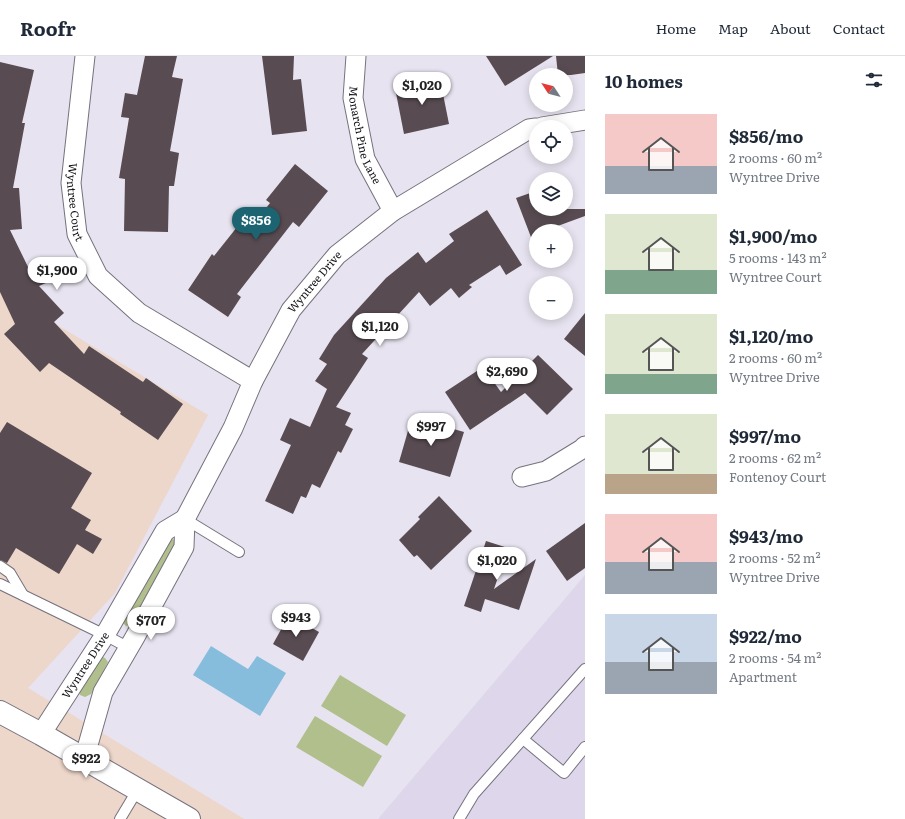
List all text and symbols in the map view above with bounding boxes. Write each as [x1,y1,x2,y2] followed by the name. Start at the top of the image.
[20,14,76,42] text: Roofr
[656,18,696,38] text: Home
[718,18,748,38] text: Map
[770,18,811,38] text: About
[833,18,885,38] text: Contact
[529,68,573,112] north arrow
[529,68,573,320] map controls
[605,68,683,93] text: 10 homes
[863,69,885,91] icon: filters
[389,72,455,106] pin: $1,020
[402,75,442,94] text: $1,020
[346,86,386,187] street label: Monarch Pine Lane
[529,120,573,164] button: locate
[729,123,803,148] text: $856/mo
[637,130,685,178] icon: home
[729,148,822,167] text: 2 rooms · 60 m²
[64,162,89,244] street label: Wyntree Court
[729,167,820,186] text: Wyntree Drive
[529,172,573,216] button: layers
[232,207,280,241] pin: $856
[241,210,271,229] text: $856
[729,223,817,248] text: $1,900/mo
[529,224,573,268] button: +
[637,230,685,278] icon: home
[283,246,344,316] street label: Wyntree Drive
[729,248,827,267] text: 5 rooms · 143 m²
[24,257,90,291] pin: $1,900
[37,260,77,279] text: $1,900
[729,267,822,286] text: Wyntree Court
[529,276,573,320] button: −
[347,313,413,347] pin: $1,120
[361,316,399,335] text: $1,120
[729,323,813,348] text: $1,120/mo
[637,330,685,378] icon: home
[729,348,822,367] text: 2 rooms · 60 m²
[474,358,540,392] pin: $2,690
[486,361,528,380] text: $2,690
[729,367,820,386] text: Wyntree Drive
[407,413,455,447] pin: $997
[416,416,446,435] text: $997
[729,423,801,448] text: $997/mo
[637,430,685,478] icon: home
[729,448,821,467] text: 2 rooms · 62 m²
[729,467,826,486] text: Fontenoy Court
[729,523,803,548] text: $943/mo
[637,530,685,578] icon: home
[464,547,530,581] pin: $1,020
[729,548,821,567] text: 2 rooms · 52 m²
[477,550,517,569] text: $1,020
[729,567,820,586] text: Wyntree Drive
[272,604,320,638] pin: $943
[127,607,175,641] pin: $707
[281,607,311,626] text: $943
[136,610,166,629] text: $707
[729,623,802,648] text: $922/mo
[57,628,112,701] street label: Wyntree Drive
[637,630,685,678] icon: home
[729,648,821,667] text: 2 rooms · 54 m²
[729,667,797,686] text: Apartment
[62,745,110,779] pin: $922
[72,748,101,767] text: $922

